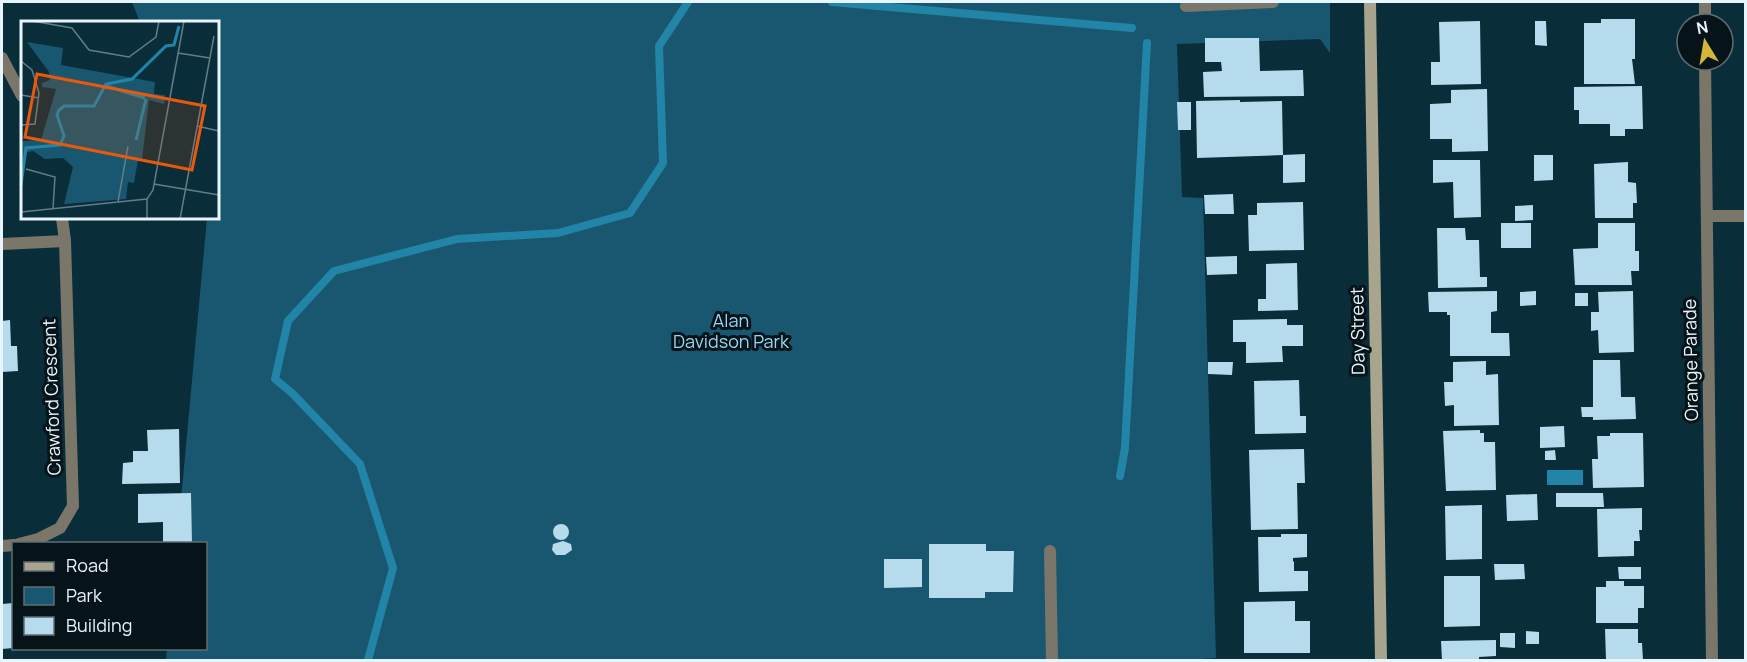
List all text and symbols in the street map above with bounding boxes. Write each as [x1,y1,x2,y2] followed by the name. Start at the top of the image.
[1675,12,1735,72] north arrow
[1694,15,1710,39] text: N
[21,21,219,219] inset map
[1344,287,1370,375] street label: Day Street
[1677,299,1703,421] street label: Orange Parade
[673,308,790,353] park label: Alan Davidson Park
[36,318,66,476] street label: Crawford Crescent
[12,542,207,650] legend
[66,553,109,577] text: Road
[66,583,103,607] text: Park
[66,613,132,637] text: Building

